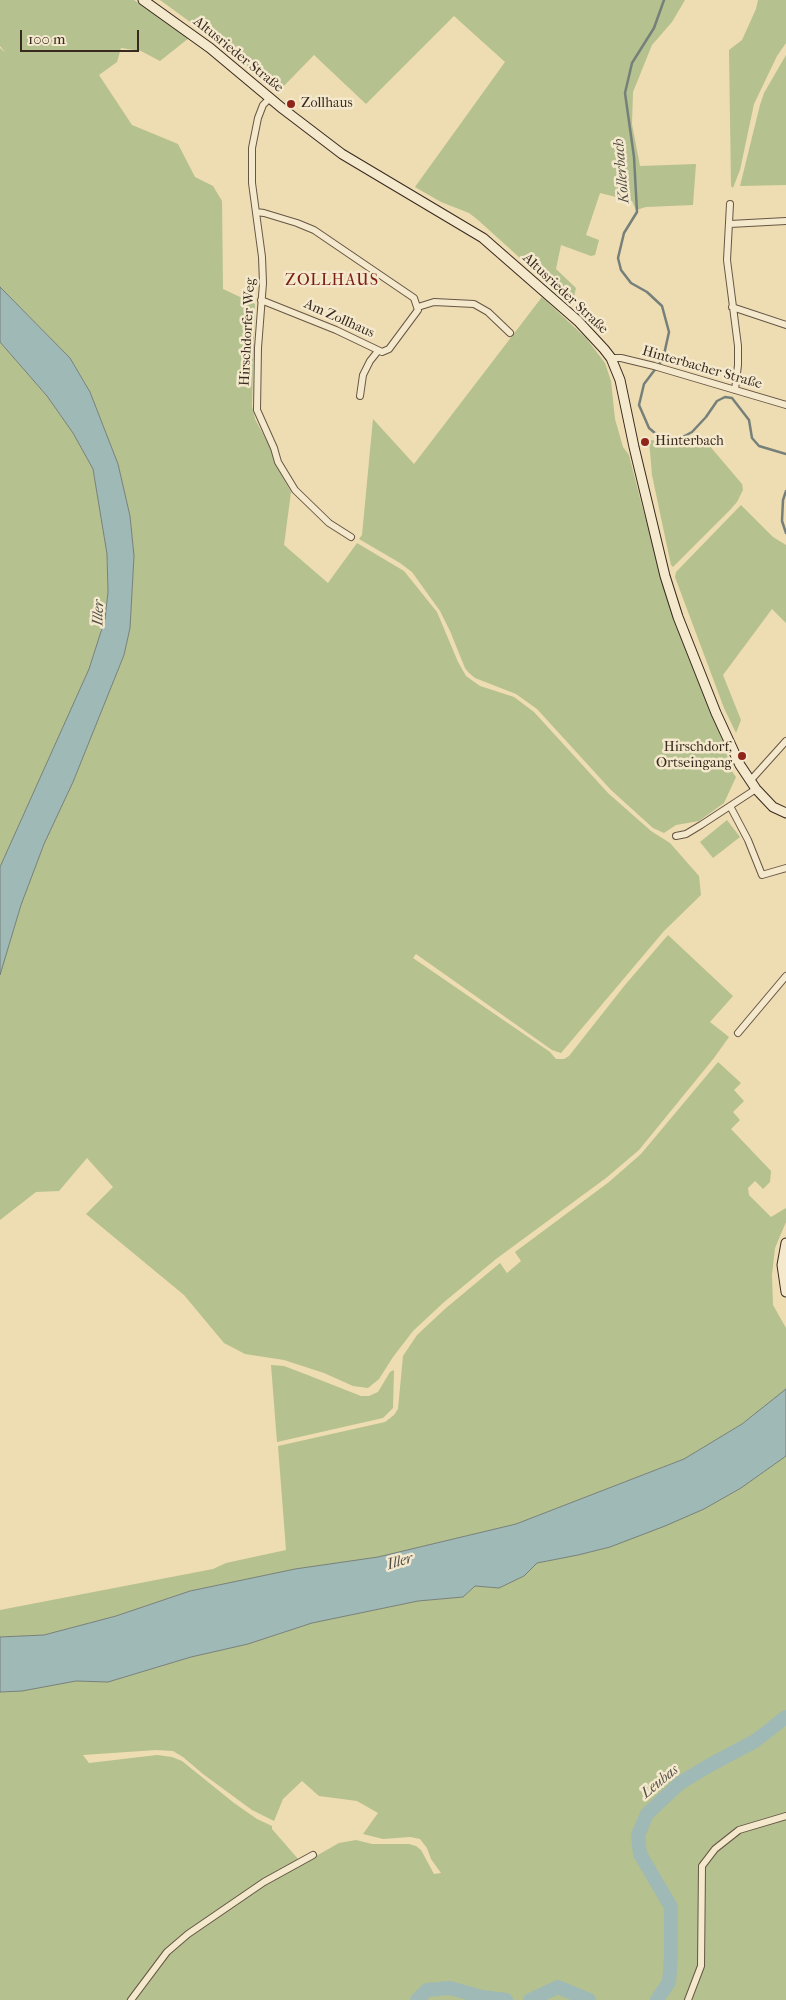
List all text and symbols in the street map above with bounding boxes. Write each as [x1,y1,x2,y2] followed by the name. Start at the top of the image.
[190,14,286,96] street label: Altusrieder Straße
[22,20,141,52] scale bar
[28,30,66,48] text: 100 m
[301,96,353,112] place label: Zollhaus
[285,98,297,110] marker: Zollhaus
[610,138,634,204] water label: Kollerbach
[519,250,611,338] street label: Altusrieder Straße
[284,271,380,291] district label: ZOLLHAUS
[237,277,259,387] street label: Hirschdorfer Weg
[301,296,377,342] street label: Am Zollhaus
[640,343,764,393] street label: Hinterbacher Straße
[655,434,724,450] place label: Hinterbach
[639,436,651,448] marker: Hinterbach
[90,600,108,626] water label: Iller
[656,740,732,772] place label: Hirschdorf, Ortseingang
[736,750,748,762] marker: Hirschdorf, Ortseingang
[385,1550,415,1574] water label: Iller
[638,1761,682,1803] water label: Leubas

